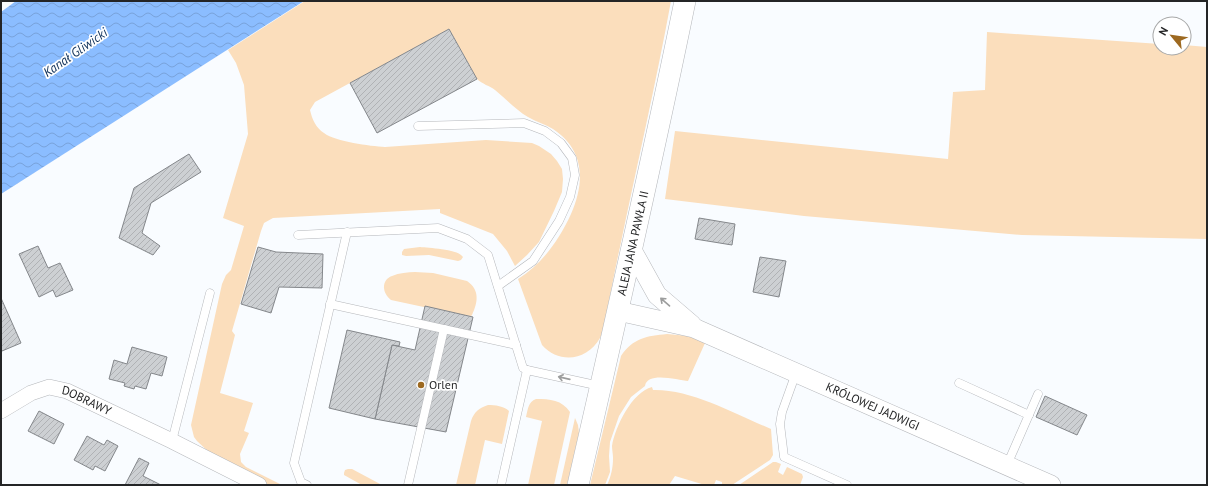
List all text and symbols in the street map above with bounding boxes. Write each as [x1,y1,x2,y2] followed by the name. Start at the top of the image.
[1152,16,1192,56] north arrow
[40,24,111,81] water label: Kanał Gliwicki
[1155,25,1171,38] text: N
[614,189,651,297] street label: ALEJA JANA PAWŁA II
[660,297,670,306] one-way arrow
[558,374,571,382] one-way arrow
[429,377,457,392] place label: Orlen
[824,379,922,433] street label: KRÓLOWEJ JADWIGI
[416,380,426,390] marker: Orlen
[61,382,114,418] street label: DOBRAWY

